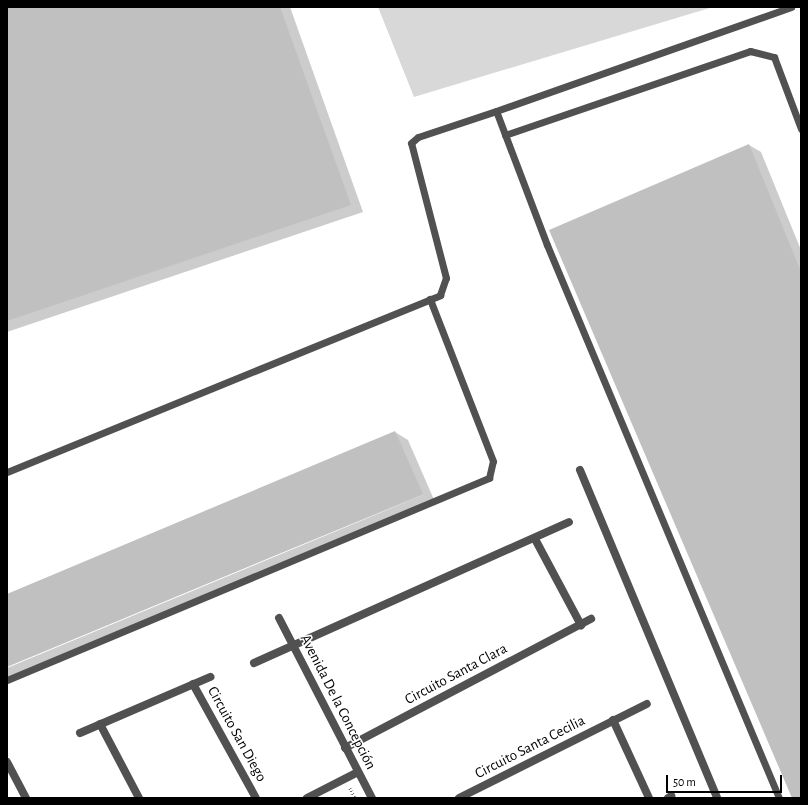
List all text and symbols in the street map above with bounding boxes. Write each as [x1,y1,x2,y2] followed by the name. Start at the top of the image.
[296,631,380,773] street label: Avenida De la Concepción
[402,639,510,709] street label: Circuito Santa Clara
[203,683,271,785] street label: Circuito San Diego
[472,711,588,783] street label: Circuito Santa Cecilia
[668,767,784,793] scale bar
[673,776,696,788] text: 50 m

